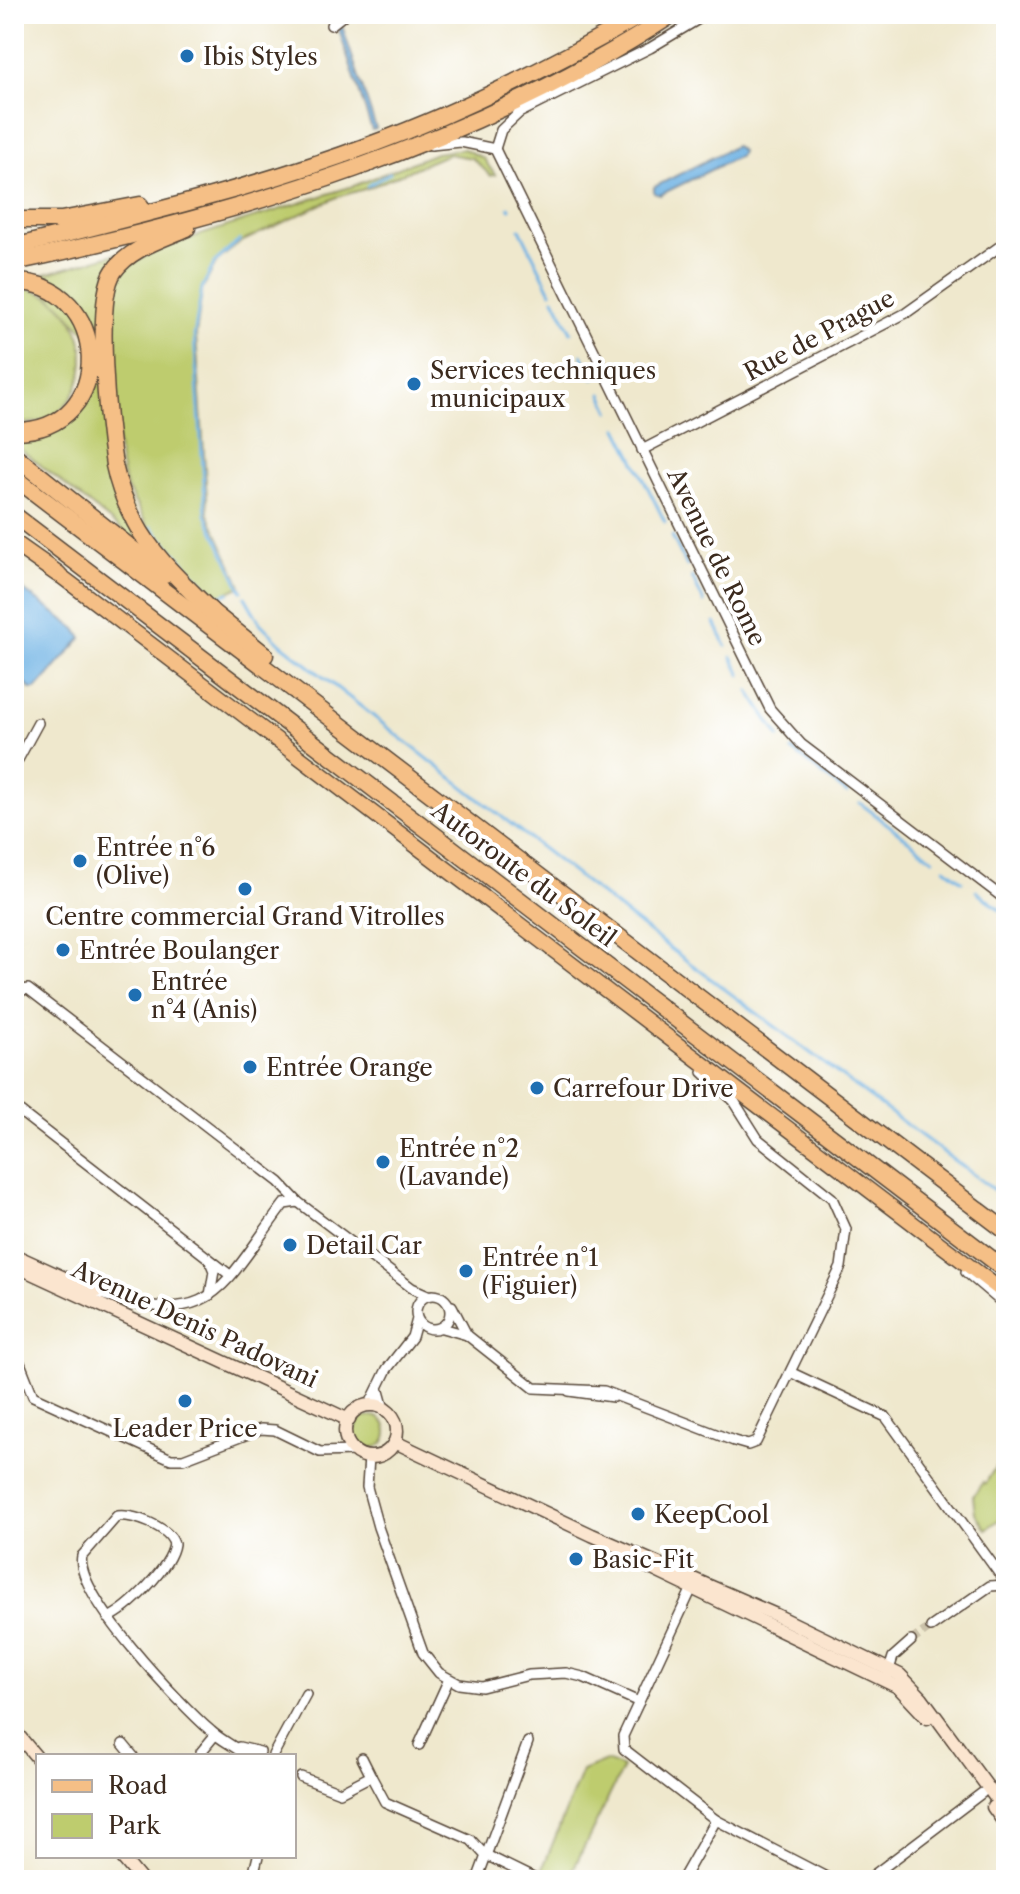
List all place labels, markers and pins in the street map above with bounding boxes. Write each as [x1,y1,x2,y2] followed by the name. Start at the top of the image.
[203,42,318,71] place label: Ibis Styles
[178,47,196,65] marker: Ibis Styles
[430,356,656,413] place label: Services techniques municipaux
[405,375,423,393] marker: Services techniques municipaux
[96,833,215,890] place label: Entrée n°6 (Olive)
[71,852,89,870] marker: Entrée n°6 (Olive)
[236,880,254,898] marker: Centre commercial Grand Vitrolles
[45,902,445,931] place label: Centre commercial Grand Vitrolles
[79,936,279,965] place label: Entrée Boulanger
[54,941,72,959] marker: Entrée Boulanger
[151,967,257,1024] place label: Entrée n°4 (Anis)
[126,986,144,1004] marker: Entrée n°4 (Anis)
[266,1053,433,1082] place label: Entrée Orange
[241,1058,259,1076] marker: Entrée Orange
[553,1074,734,1103] place label: Carrefour Drive
[528,1079,546,1097] marker: Carrefour Drive
[399,1134,519,1191] place label: Entrée n°2 (Lavande)
[374,1153,392,1171] marker: Entrée n°2 (Lavande)
[306,1231,422,1260] place label: Detail Car
[281,1236,299,1254] marker: Detail Car
[482,1243,598,1300] place label: Entrée n°1 (Figuier)
[457,1262,475,1280] marker: Entrée n°1 (Figuier)
[176,1392,194,1410] marker: Leader Price
[112,1414,258,1443] place label: Leader Price
[654,1500,769,1529] place label: KeepCool
[629,1505,647,1523] marker: KeepCool
[592,1545,694,1574] place label: Basic-Fit
[567,1550,585,1568] marker: Basic-Fit

